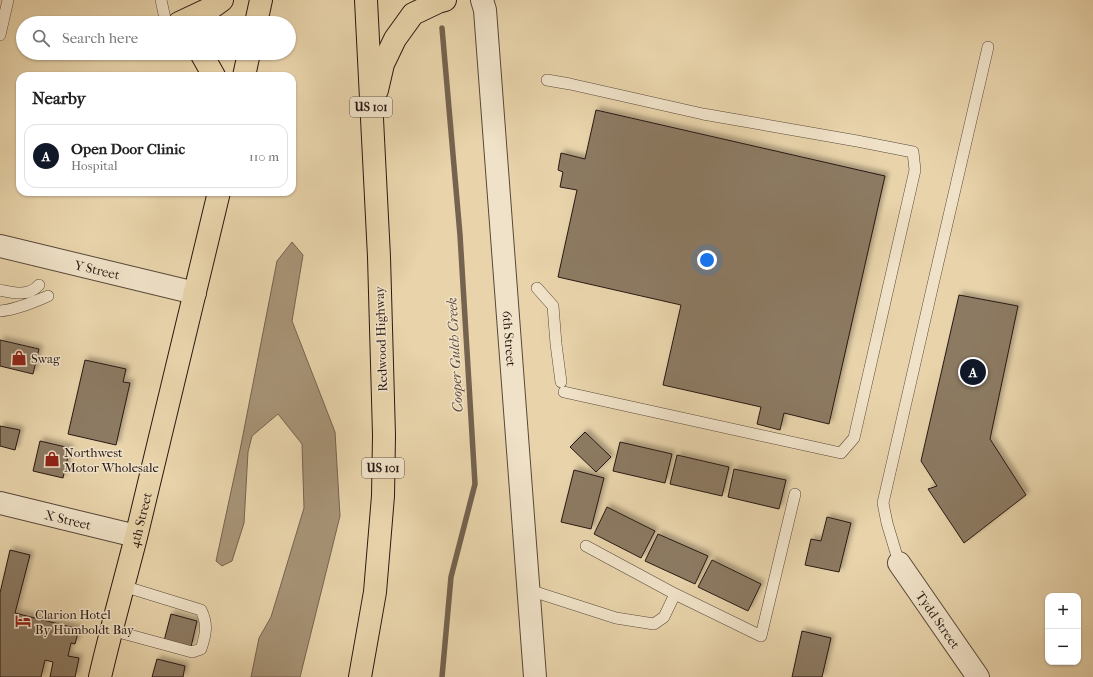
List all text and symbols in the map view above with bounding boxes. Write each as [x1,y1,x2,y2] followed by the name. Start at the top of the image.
[16,16,296,60] search box
[30,27,52,49] icon: search
[62,29,138,47] text: Search here
[32,88,86,108] text: Nearby
[350,97,392,117] road number: US 101
[71,140,185,158] text: Open Door Clinic
[42,149,50,164] text: A
[249,149,279,164] text: 110 m
[71,158,118,173] text: Hospital
[697,250,717,270] your location
[72,257,122,282] street label: Y Street
[372,285,390,392] street label: Redwood Highway
[443,297,467,413] water label: Cooper Gulch Creek
[500,310,519,368] street label: 6th Street
[10,349,28,367] shop icon: Swag
[31,351,61,366] place label: Swag
[960,357,986,387] pin: A
[64,445,159,475] place label: Northwest Motor Wholesale
[43,450,61,468] shop icon: Northwest Motor Wholesale
[362,458,404,478] road number: US 101
[126,490,154,549] street label: 4th Street
[43,507,93,532] street label: X Street
[913,588,964,652] street label: Tydd Street
[1045,593,1081,665] map controls
[1045,593,1081,629] button: +
[35,607,135,637] place label: Clarion Hotel By Humboldt Bay
[14,612,32,630] hotel icon: Clarion Hotel By Humboldt Bay
[1045,629,1081,665] button: −

